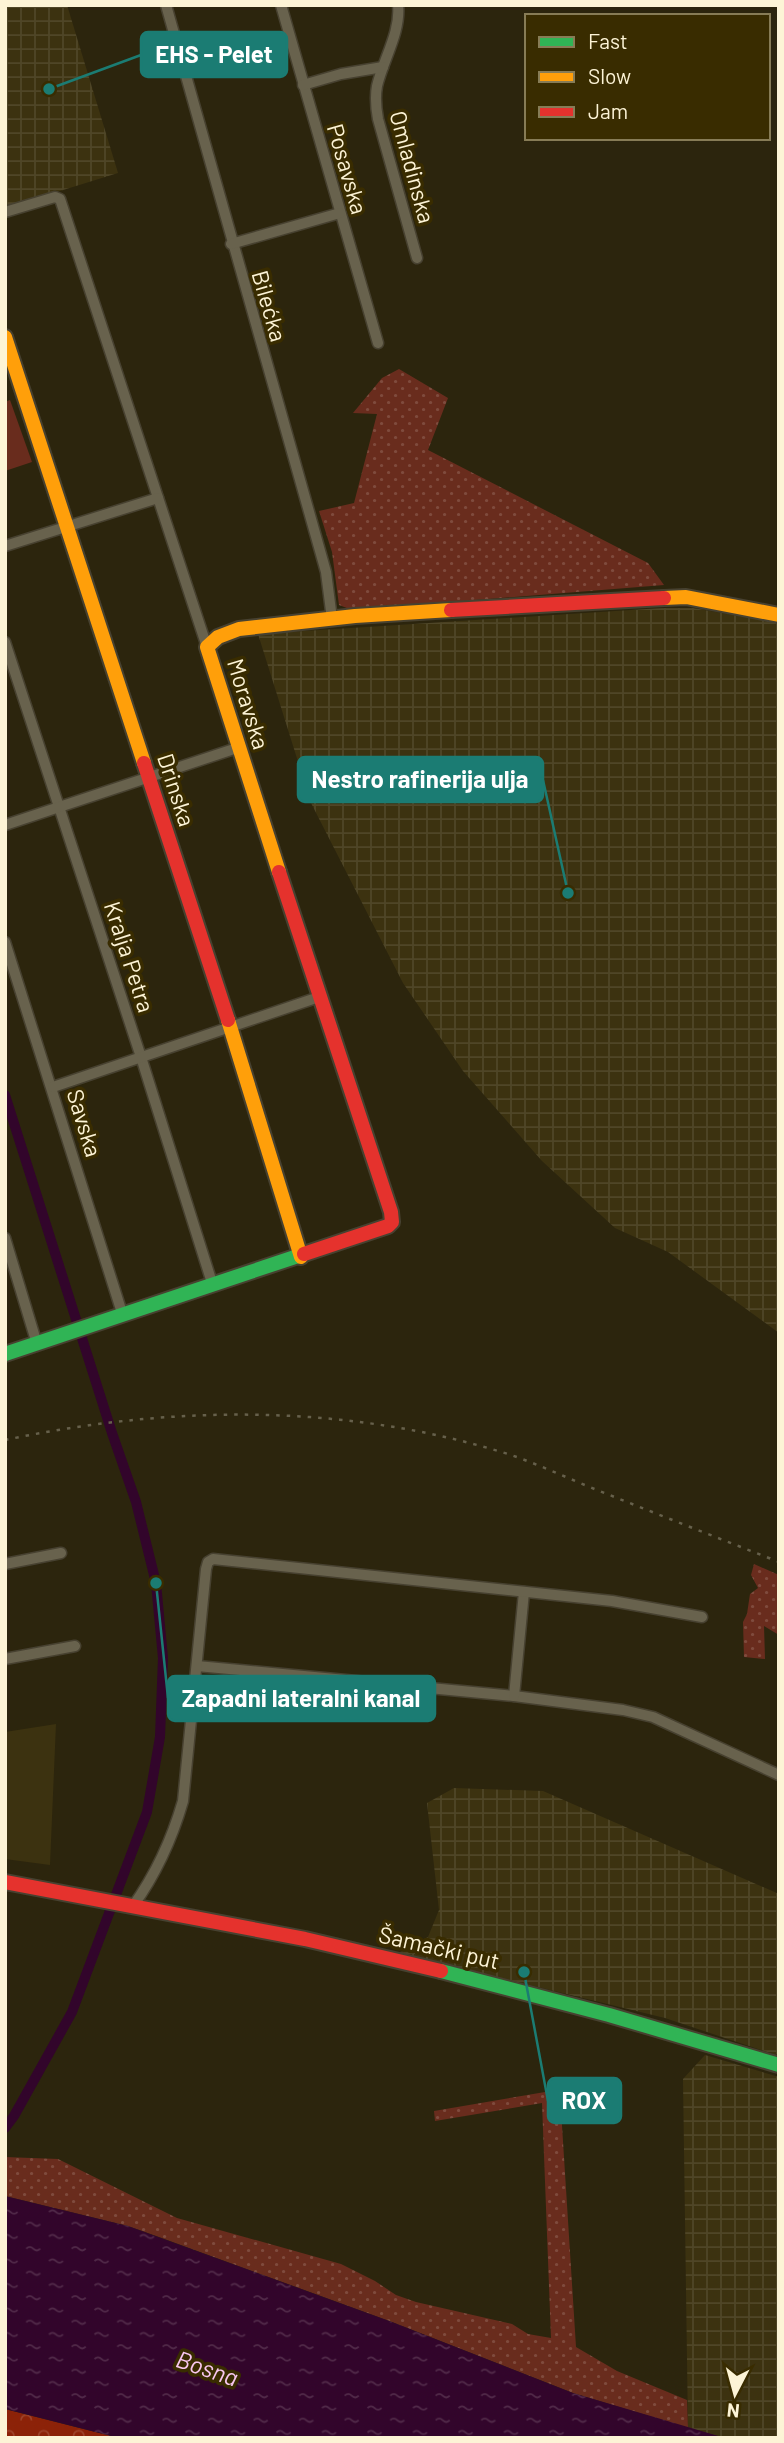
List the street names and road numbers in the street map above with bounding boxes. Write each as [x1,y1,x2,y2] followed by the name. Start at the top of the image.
[385,107,441,226] street label: Omladinska
[322,120,374,217] street label: Posavska
[246,267,293,345] street label: Bilećka
[222,655,276,752] street label: Moravska
[152,750,202,830] street label: Drinska
[99,898,161,1016] street label: Kralja Petra
[61,1085,108,1160] street label: Savska
[376,1920,502,1975] street label: Šamački put

